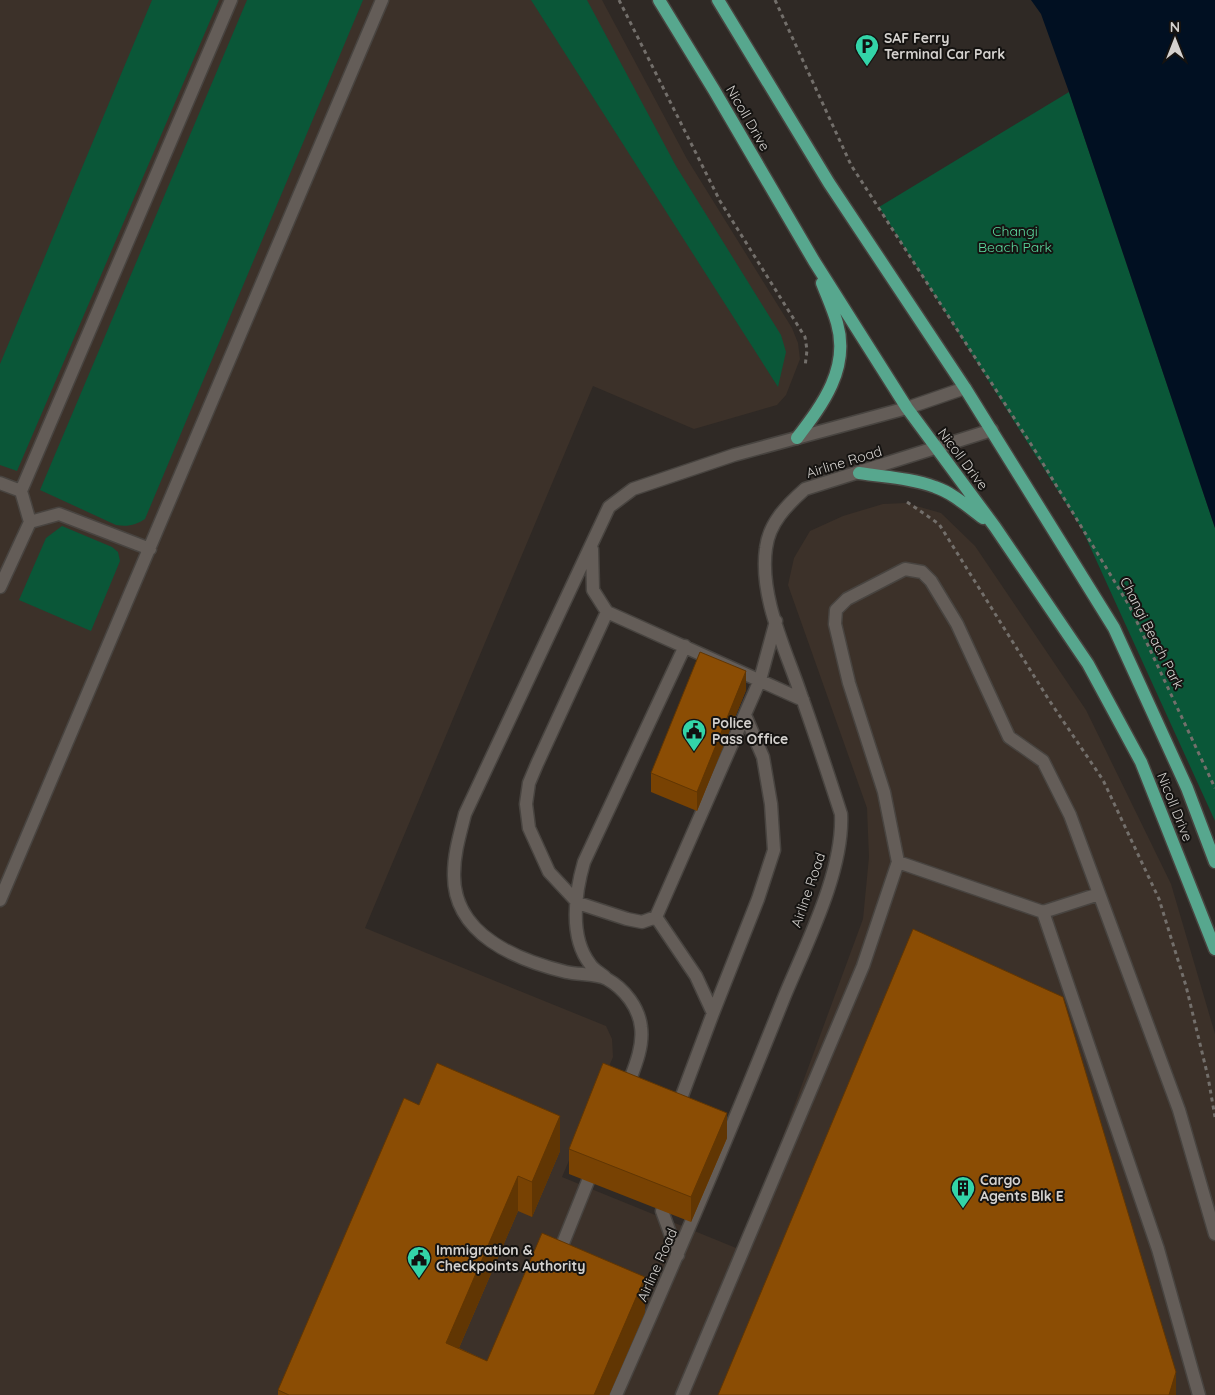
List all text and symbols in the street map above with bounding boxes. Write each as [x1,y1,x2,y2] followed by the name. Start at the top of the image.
[1150,15,1200,65] north arrow
[1170,18,1180,36] text: N
[884,29,1005,63] place label: SAF Ferry Terminal Car Park
[854,33,880,67] parking icon: SAF Ferry Terminal Car Park
[722,82,774,154] street label: Nicoll Drive
[978,222,1052,256] park label: Changi Beach Park
[934,424,992,494] street label: Nicoll Drive
[804,442,884,482] street label: Airline Road
[1116,574,1188,692] street label: Changi Beach Park
[712,714,788,748] place label: Police Pass Office
[681,718,707,752] public building icon: Police Pass Office
[1153,770,1197,844] street label: Nicoll Drive
[787,850,829,930] street label: Airline Road
[980,1171,1064,1205] place label: Cargo Agents Blk E
[950,1175,976,1209] building icon: Cargo Agents Blk E
[633,1226,681,1304] street label: Airline Road
[436,1241,585,1275] place label: Immigration & Checkpoints Authority
[406,1245,432,1279] public building icon: Immigration & Checkpoints Authority

